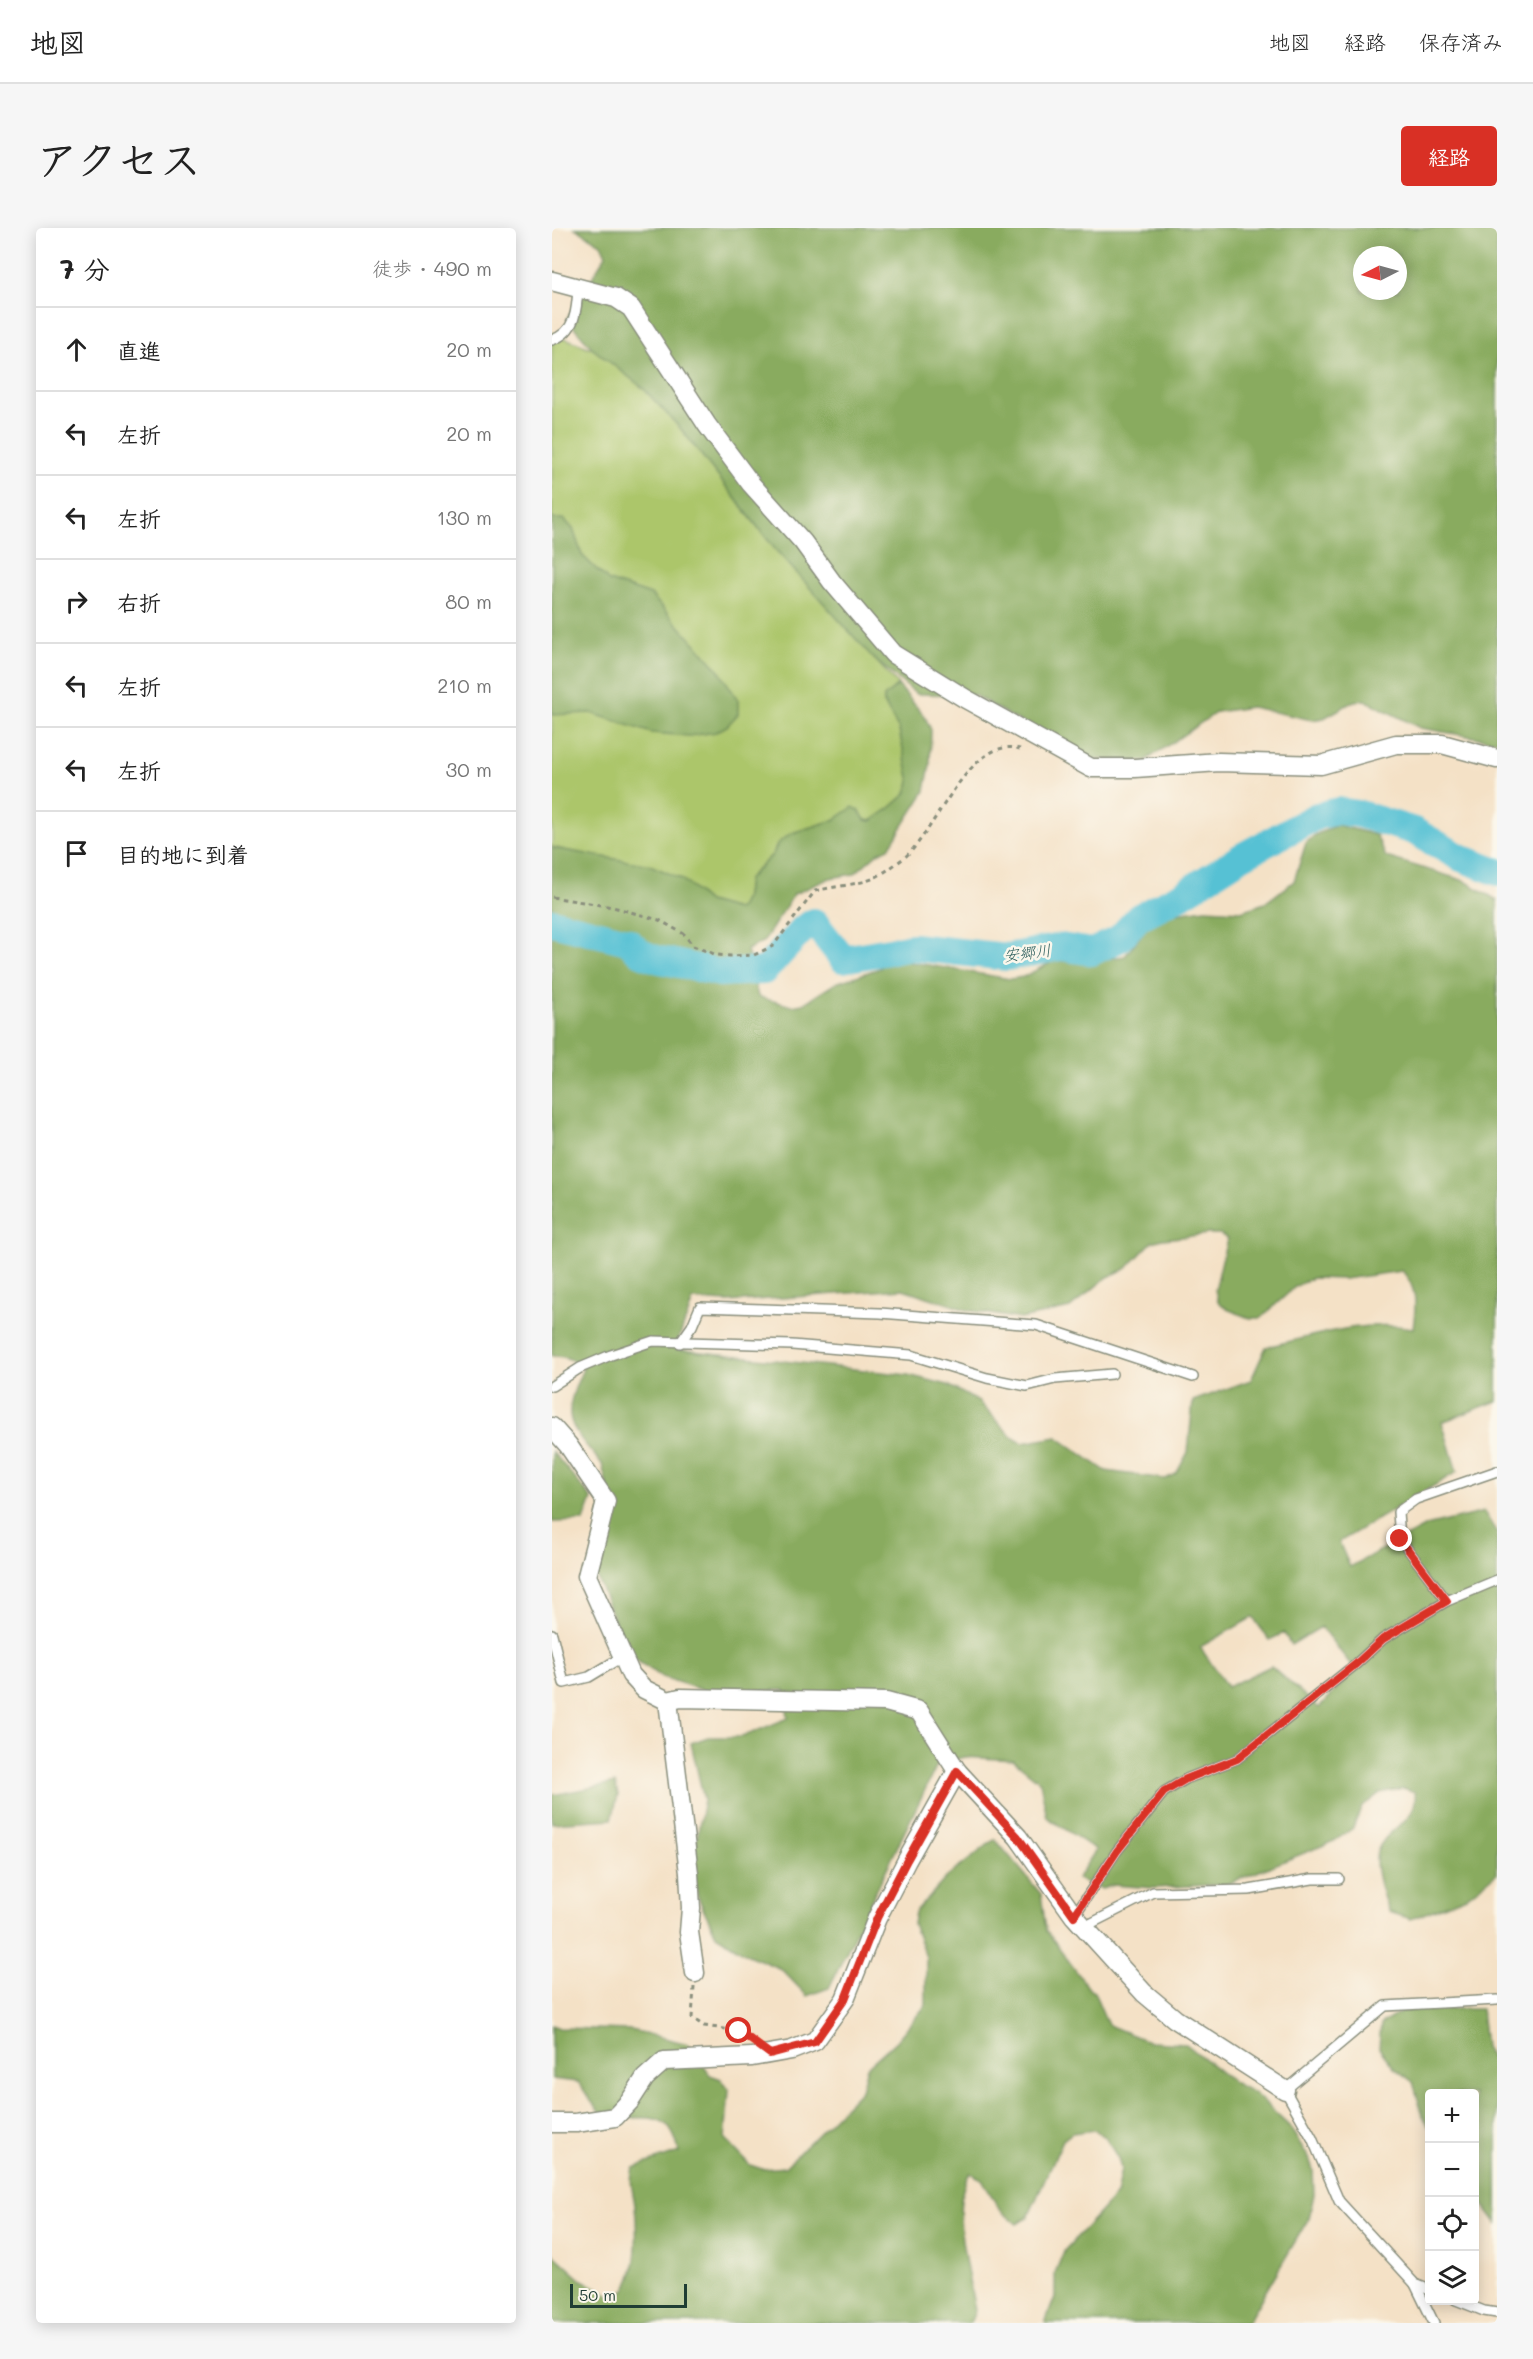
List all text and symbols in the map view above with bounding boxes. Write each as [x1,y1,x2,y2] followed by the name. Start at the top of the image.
[30,24,86,60] text: 地図
[1269,28,1311,55] text: 地図
[1344,28,1386,55] text: 経路
[1419,28,1503,55] text: 保存済み
[1401,126,1497,186] button: 経路
[36,131,201,186] text: アクセス
[1353,246,1407,300] north arrow
[60,252,110,286] text: 7 分
[372,255,492,281] text: 徒歩 · 490 m
[60,333,93,366] icon: ahead
[117,336,161,365] text: 直進
[446,336,492,362] text: 20 m
[60,417,93,450] icon: left
[117,420,161,449] text: 左折
[446,420,492,446] text: 20 m
[60,501,93,534] icon: left
[117,504,161,533] text: 左折
[437,504,492,530] text: 130 m
[60,585,93,618] icon: right
[117,588,161,617] text: 右折
[445,588,492,614] text: 80 m
[60,669,93,702] icon: left
[117,672,161,701] text: 左折
[437,672,492,698] text: 210 m
[60,753,93,786] icon: left
[117,756,161,785] text: 左折
[446,756,492,782] text: 30 m
[60,837,93,870] icon: arrive
[117,840,249,869] text: 目的地に到着
[1002,939,1052,965] water label: 安郷川
[1386,1525,1412,1551] route end
[725,2017,751,2043] route start
[1425,2089,1479,2305] map controls
[1425,2089,1479,2143] button: +
[1425,2143,1479,2197] button: −
[1425,2197,1479,2251] button: locate
[1425,2251,1479,2305] button: layers
[570,2281,687,2308] scale bar
[579,2284,616,2305] text: 50 m

